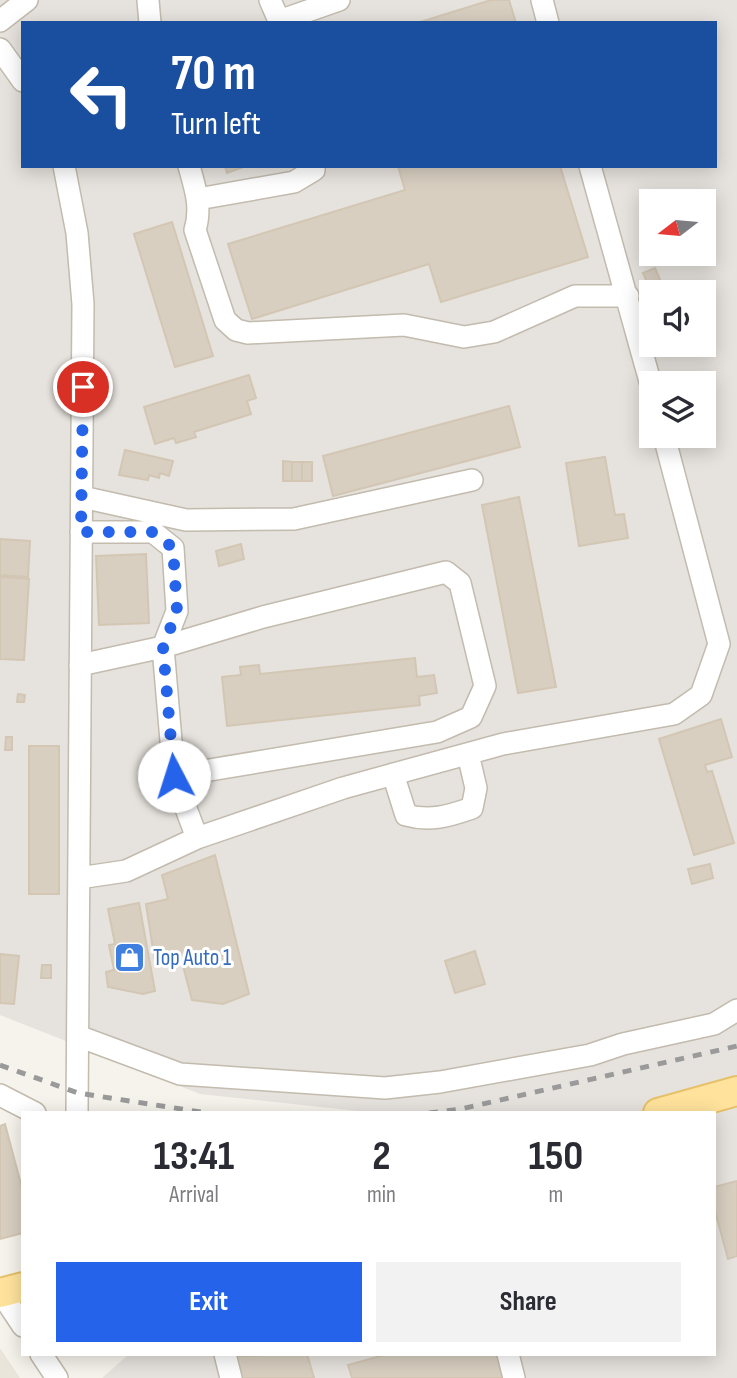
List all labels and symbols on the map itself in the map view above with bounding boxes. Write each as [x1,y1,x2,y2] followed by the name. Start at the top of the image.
[639,189,716,266] north arrow
[53,357,113,417] pin
[137,739,211,813] position arrow
[113,940,147,974] shop icon: Top Auto 1
[153,944,231,972] place label: Top Auto 1

